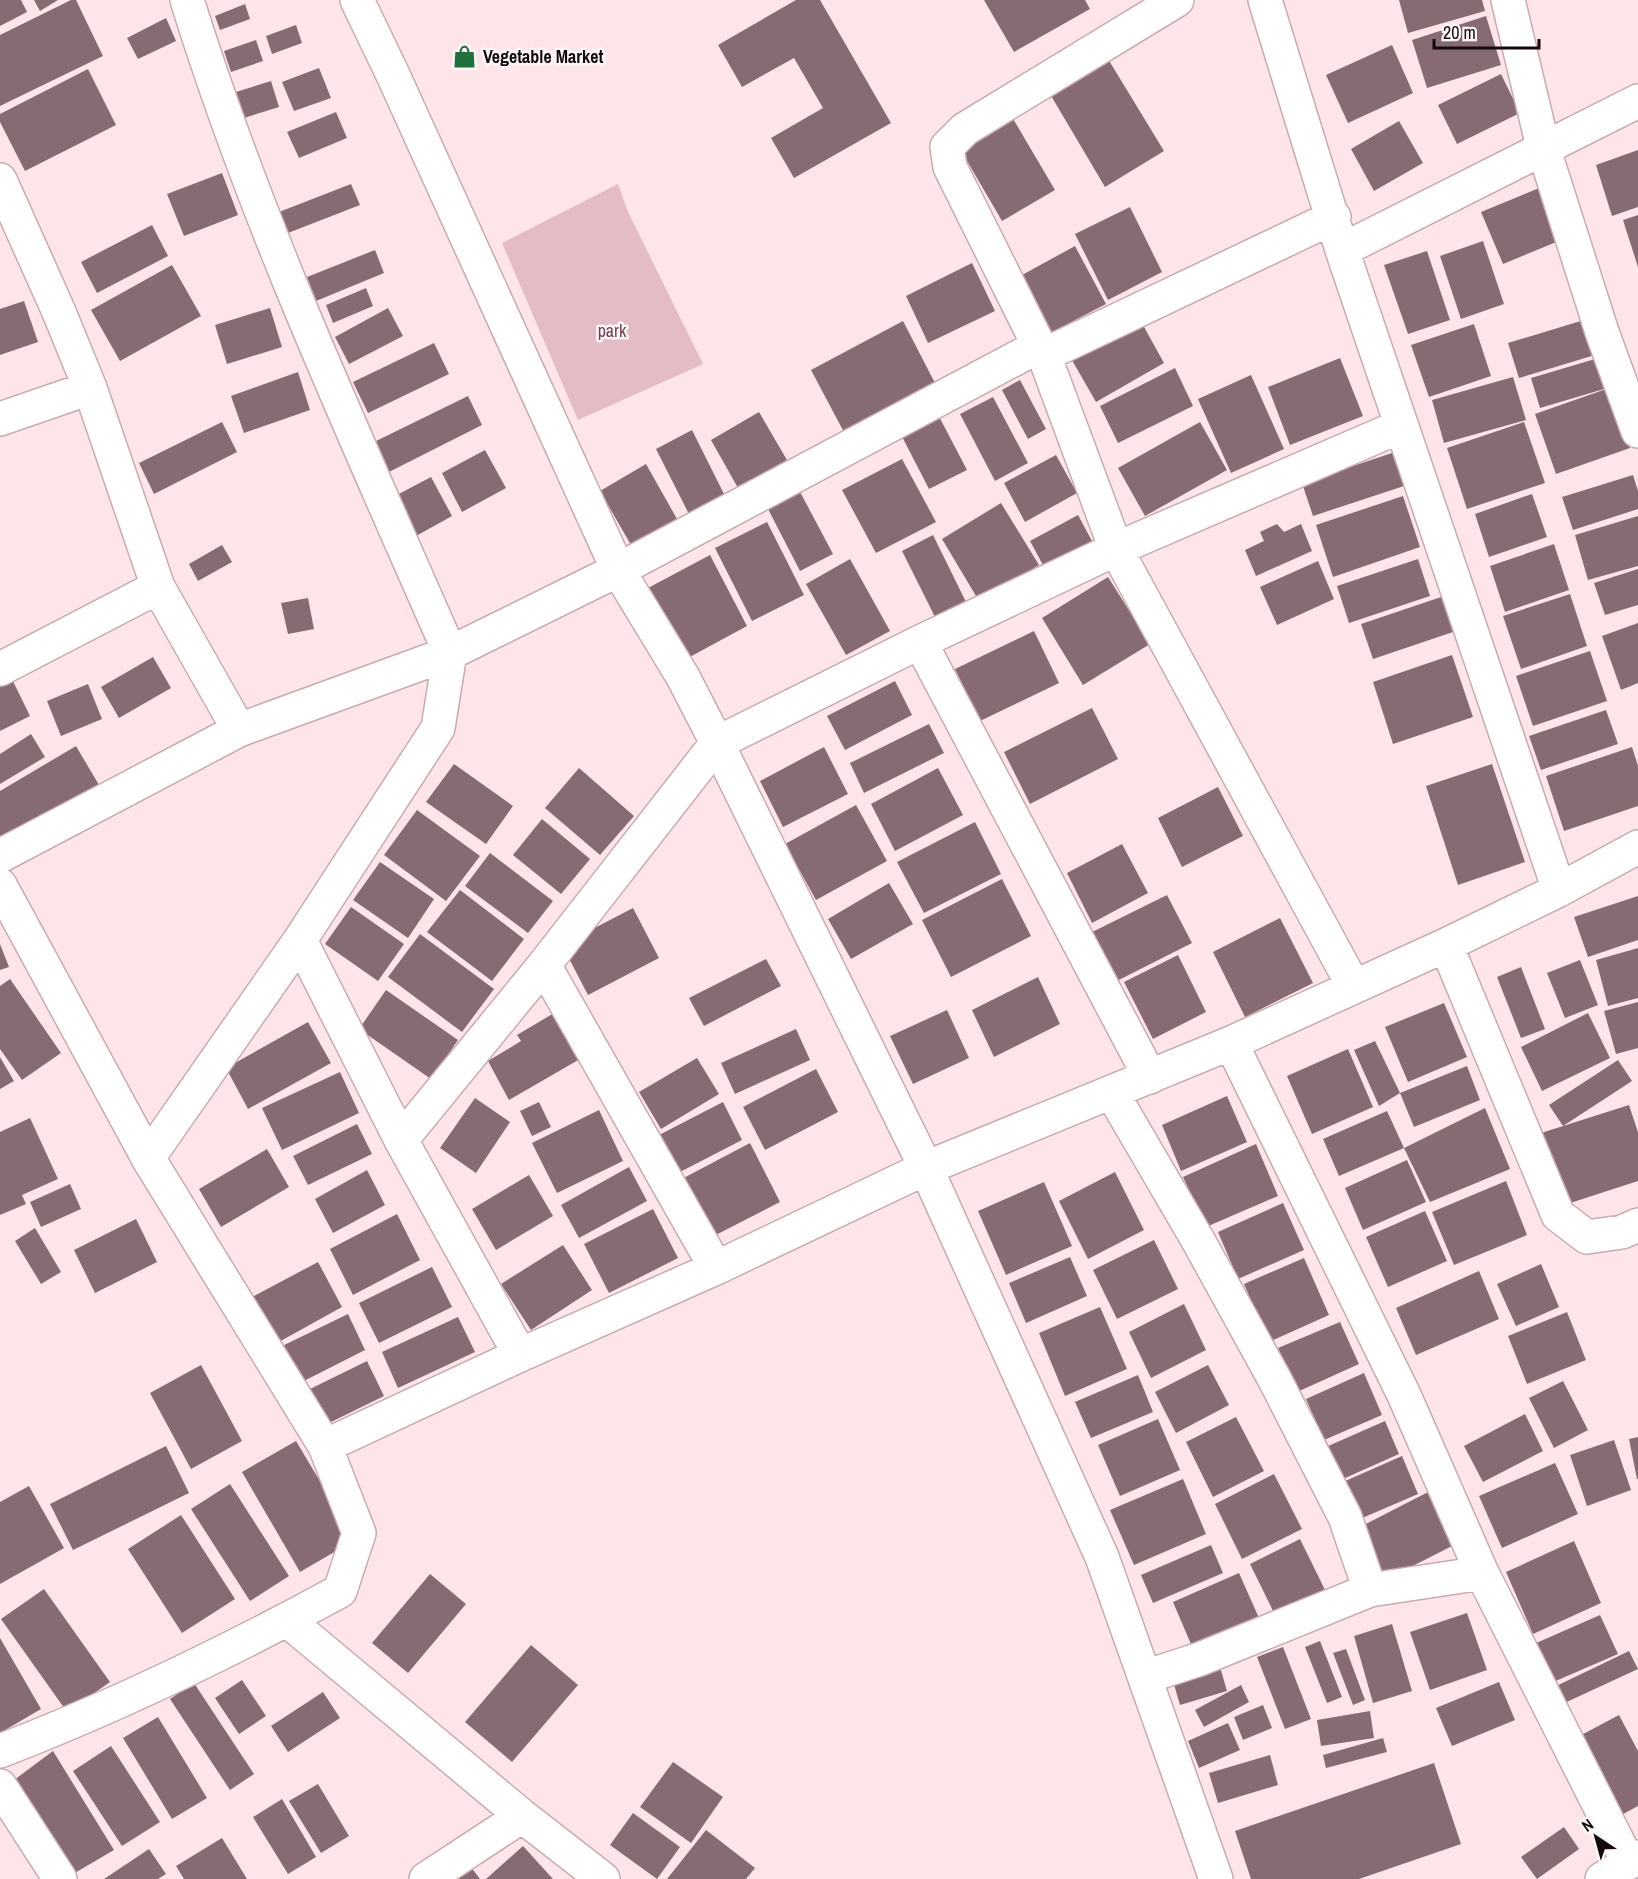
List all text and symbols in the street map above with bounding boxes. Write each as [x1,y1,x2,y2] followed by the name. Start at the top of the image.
[1434,12,1539,50] scale bar
[1443,20,1476,45] text: 20 m
[452,43,478,69] shop icon: Vegetable Market
[483,44,603,69] place label: Vegetable Market
[598,318,627,343] park label: park
[1566,1807,1626,1867] north arrow
[1577,1813,1597,1837] text: N

